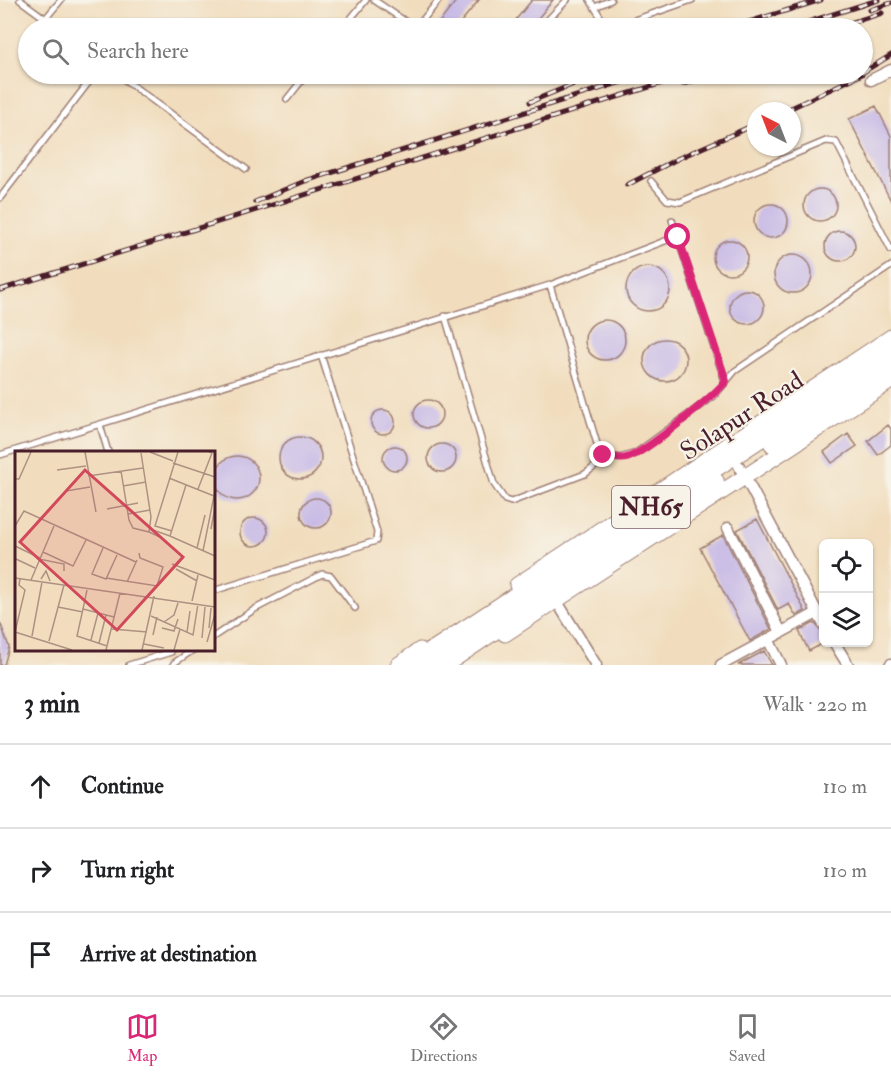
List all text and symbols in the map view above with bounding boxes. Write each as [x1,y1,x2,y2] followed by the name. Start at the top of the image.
[18,18,873,84] search box
[39,35,72,68] icon: search
[87,37,189,65] text: Search here
[747,102,801,156] north arrow
[664,223,690,249] route start
[674,364,810,468] street label: Solapur Road
[589,441,615,467] route end
[15,451,214,650] inset map
[612,486,690,528] road number: NH65
[819,539,873,647] map controls
[819,539,873,593] button: locate
[819,593,873,647] button: layers
[24,688,80,720] text: 3 min
[763,692,867,717] text: Walk · 220 m
[24,770,57,803] icon: ahead
[81,772,164,800] text: Continue
[823,774,867,799] text: 110 m
[24,854,57,887] icon: right
[81,856,174,884] text: Turn right
[823,858,867,883] text: 110 m
[24,938,57,971] icon: arrive
[81,940,257,968] text: Arrive at destination
[126,1010,159,1066] tab: Map
[410,1010,477,1066] tab: Directions
[729,1010,765,1066] tab: Saved

